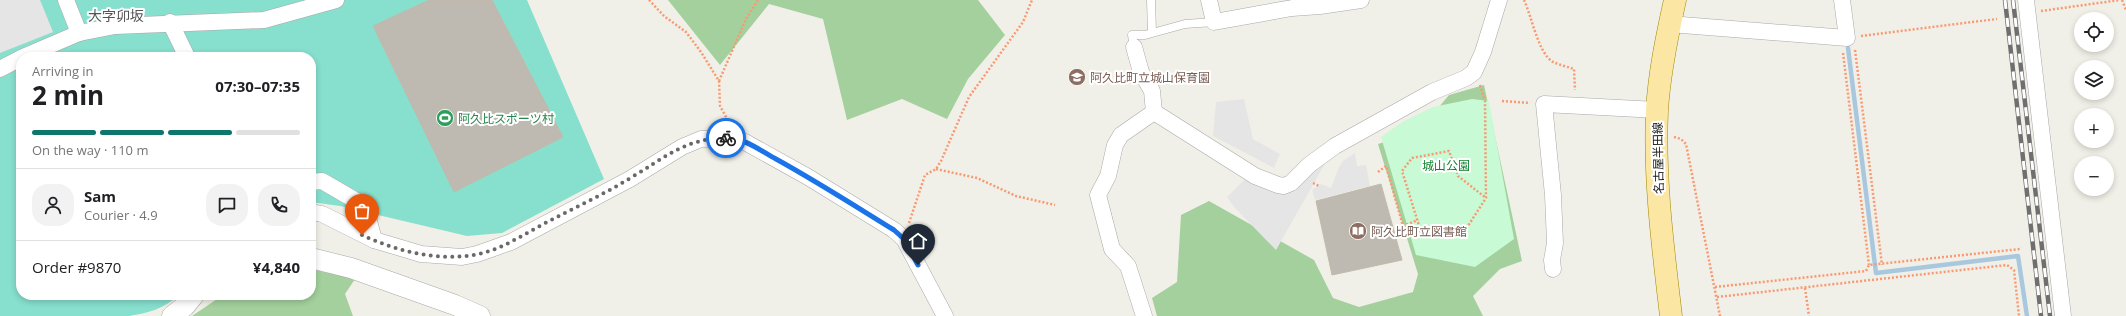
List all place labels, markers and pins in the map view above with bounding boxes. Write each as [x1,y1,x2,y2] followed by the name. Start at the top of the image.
[1067,67,1087,87] school or university icon: 阿久比町立城山保育園
[1090,69,1210,86] place label: 阿久比町立城山保育園
[435,108,455,128] sports icon: 阿久比スポーツ村
[458,110,555,127] place label: 阿久比スポーツ村
[345,194,379,235] pin
[1348,221,1368,241] library icon: 阿久比町立図書館
[1371,223,1467,240] place label: 阿久比町立図書館
[901,224,935,265] pin

